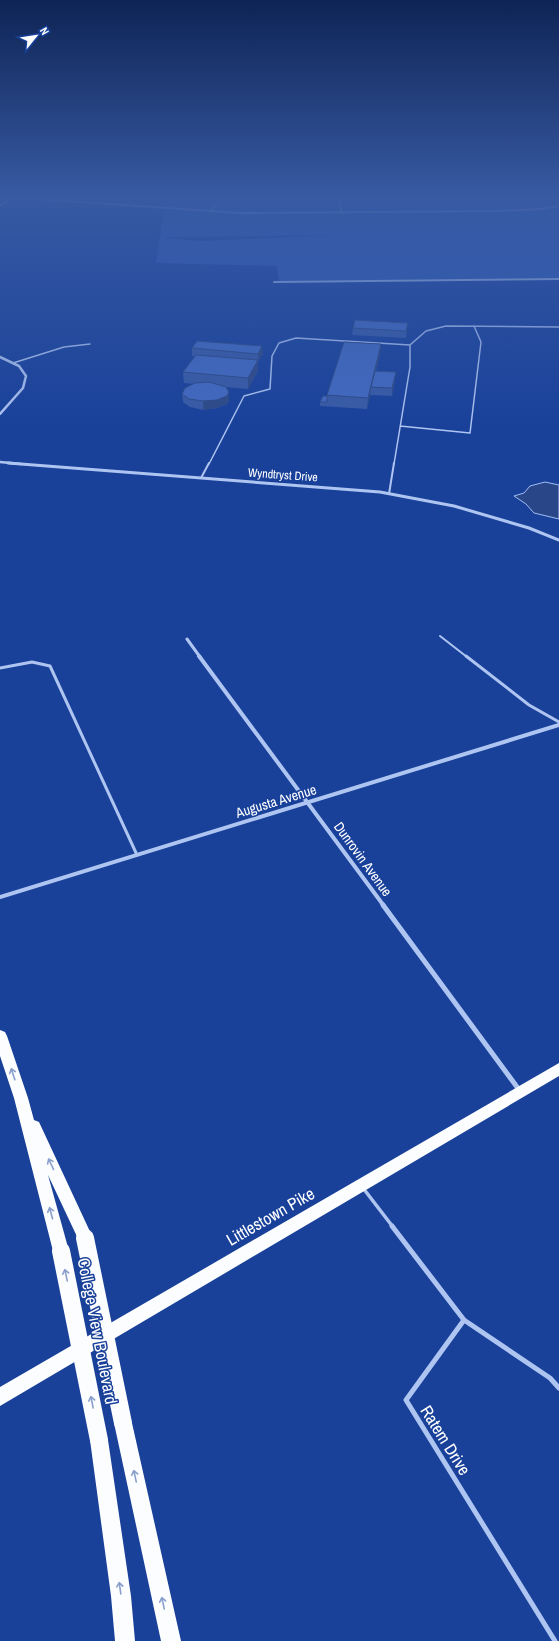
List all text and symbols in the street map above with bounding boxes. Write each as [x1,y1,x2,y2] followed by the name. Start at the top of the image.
[16,16,56,56] north arrow
[37,25,52,37] text: N
[248,465,318,485] street label: Wyndtryst Drive
[233,780,319,822] street label: Augusta Avenue
[330,818,396,900] street label: Dunrovin Avenue
[9,1068,16,1081] one-way arrow
[47,1158,54,1170] one-way arrow
[222,1181,319,1251] street label: Littlestown Pike
[47,1207,55,1220] one-way arrow
[73,1256,123,1406] street label: College View Boulevard
[62,1268,70,1281] one-way arrow
[87,1396,95,1409] one-way arrow
[416,1401,477,1479] street label: Ratem Drive
[130,1470,138,1483] one-way arrow
[116,1582,124,1595] one-way arrow
[158,1597,166,1610] one-way arrow

